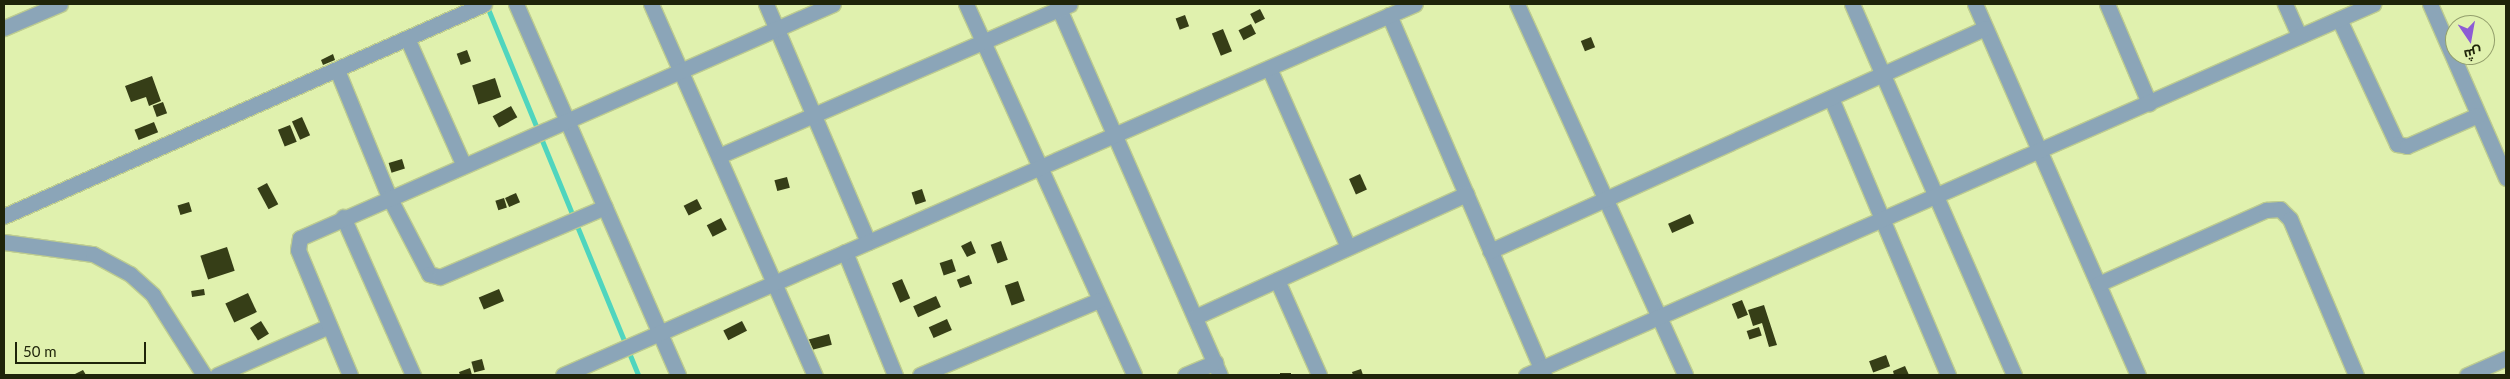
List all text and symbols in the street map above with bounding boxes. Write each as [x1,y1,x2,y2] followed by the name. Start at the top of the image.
[2445,15,2495,65] north arrow
[2462,44,2484,64] text: ش
[18,332,149,364] scale bar
[23,342,57,360] text: 50 m

